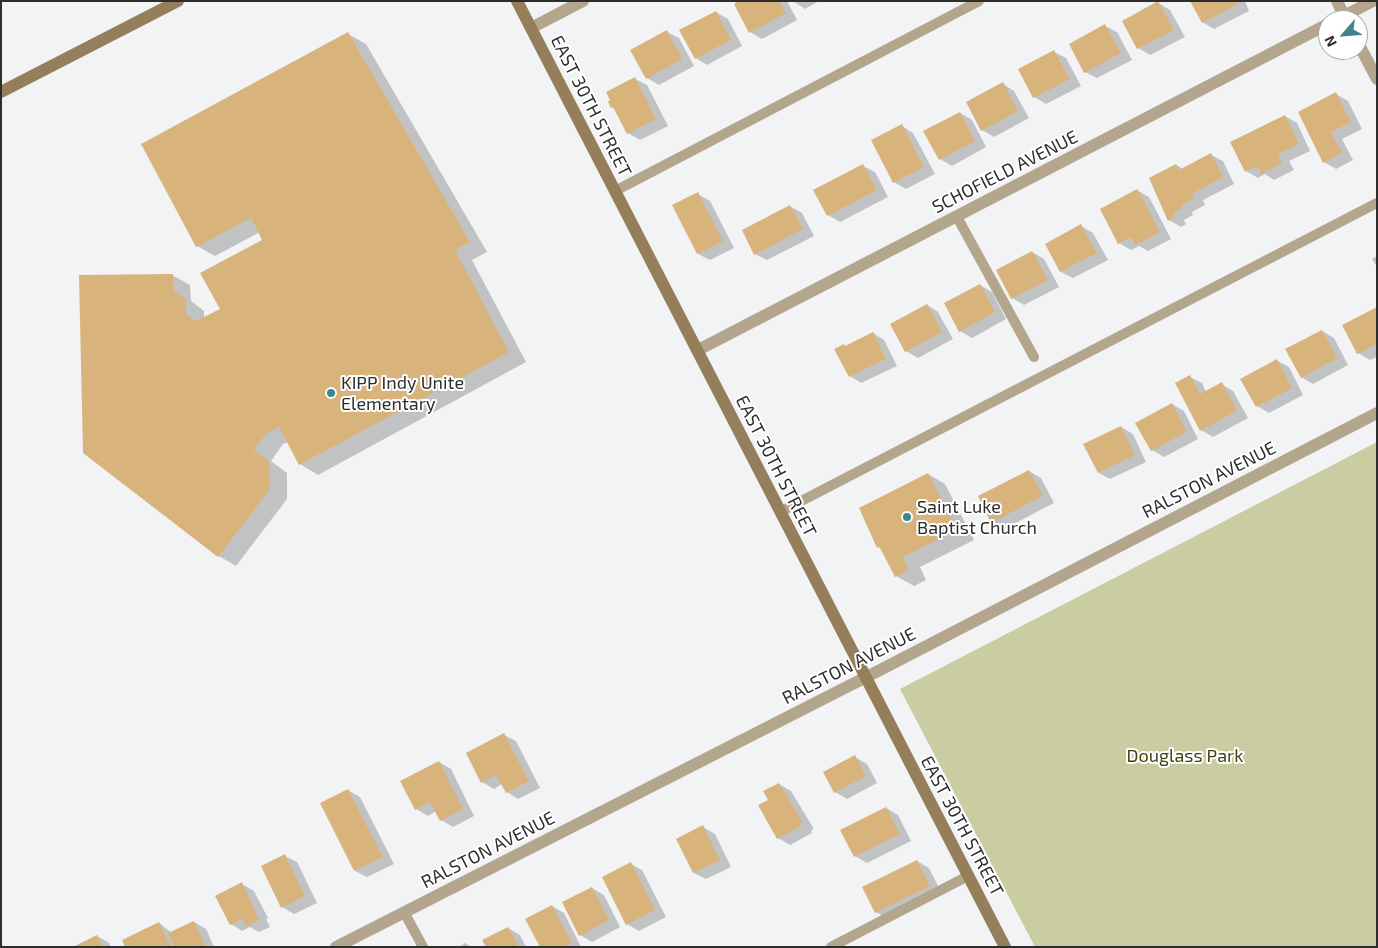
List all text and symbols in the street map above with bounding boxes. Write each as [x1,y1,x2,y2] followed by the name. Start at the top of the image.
[1318,10,1368,60] north arrow
[546,32,636,180] street label: EAST 30TH STREET
[1320,33,1340,50] text: N
[929,126,1081,218] street label: SCHOFIELD AVENUE
[341,372,464,414] place label: KIPP Indy Unite Elementary
[325,387,337,399] marker: KIPP Indy Unite Elementary
[731,392,821,540] street label: EAST 30TH STREET
[1139,437,1279,523] street label: RALSTON AVENUE
[917,496,1037,538] place label: Saint Luke Baptist Church
[901,511,913,523] marker: Saint Luke Baptist Church
[779,623,919,709] street label: RALSTON AVENUE
[1127,745,1243,767] park label: Douglass Park
[916,752,1008,900] street label: EAST 30TH STREET
[418,807,558,893] street label: RALSTON AVENUE

